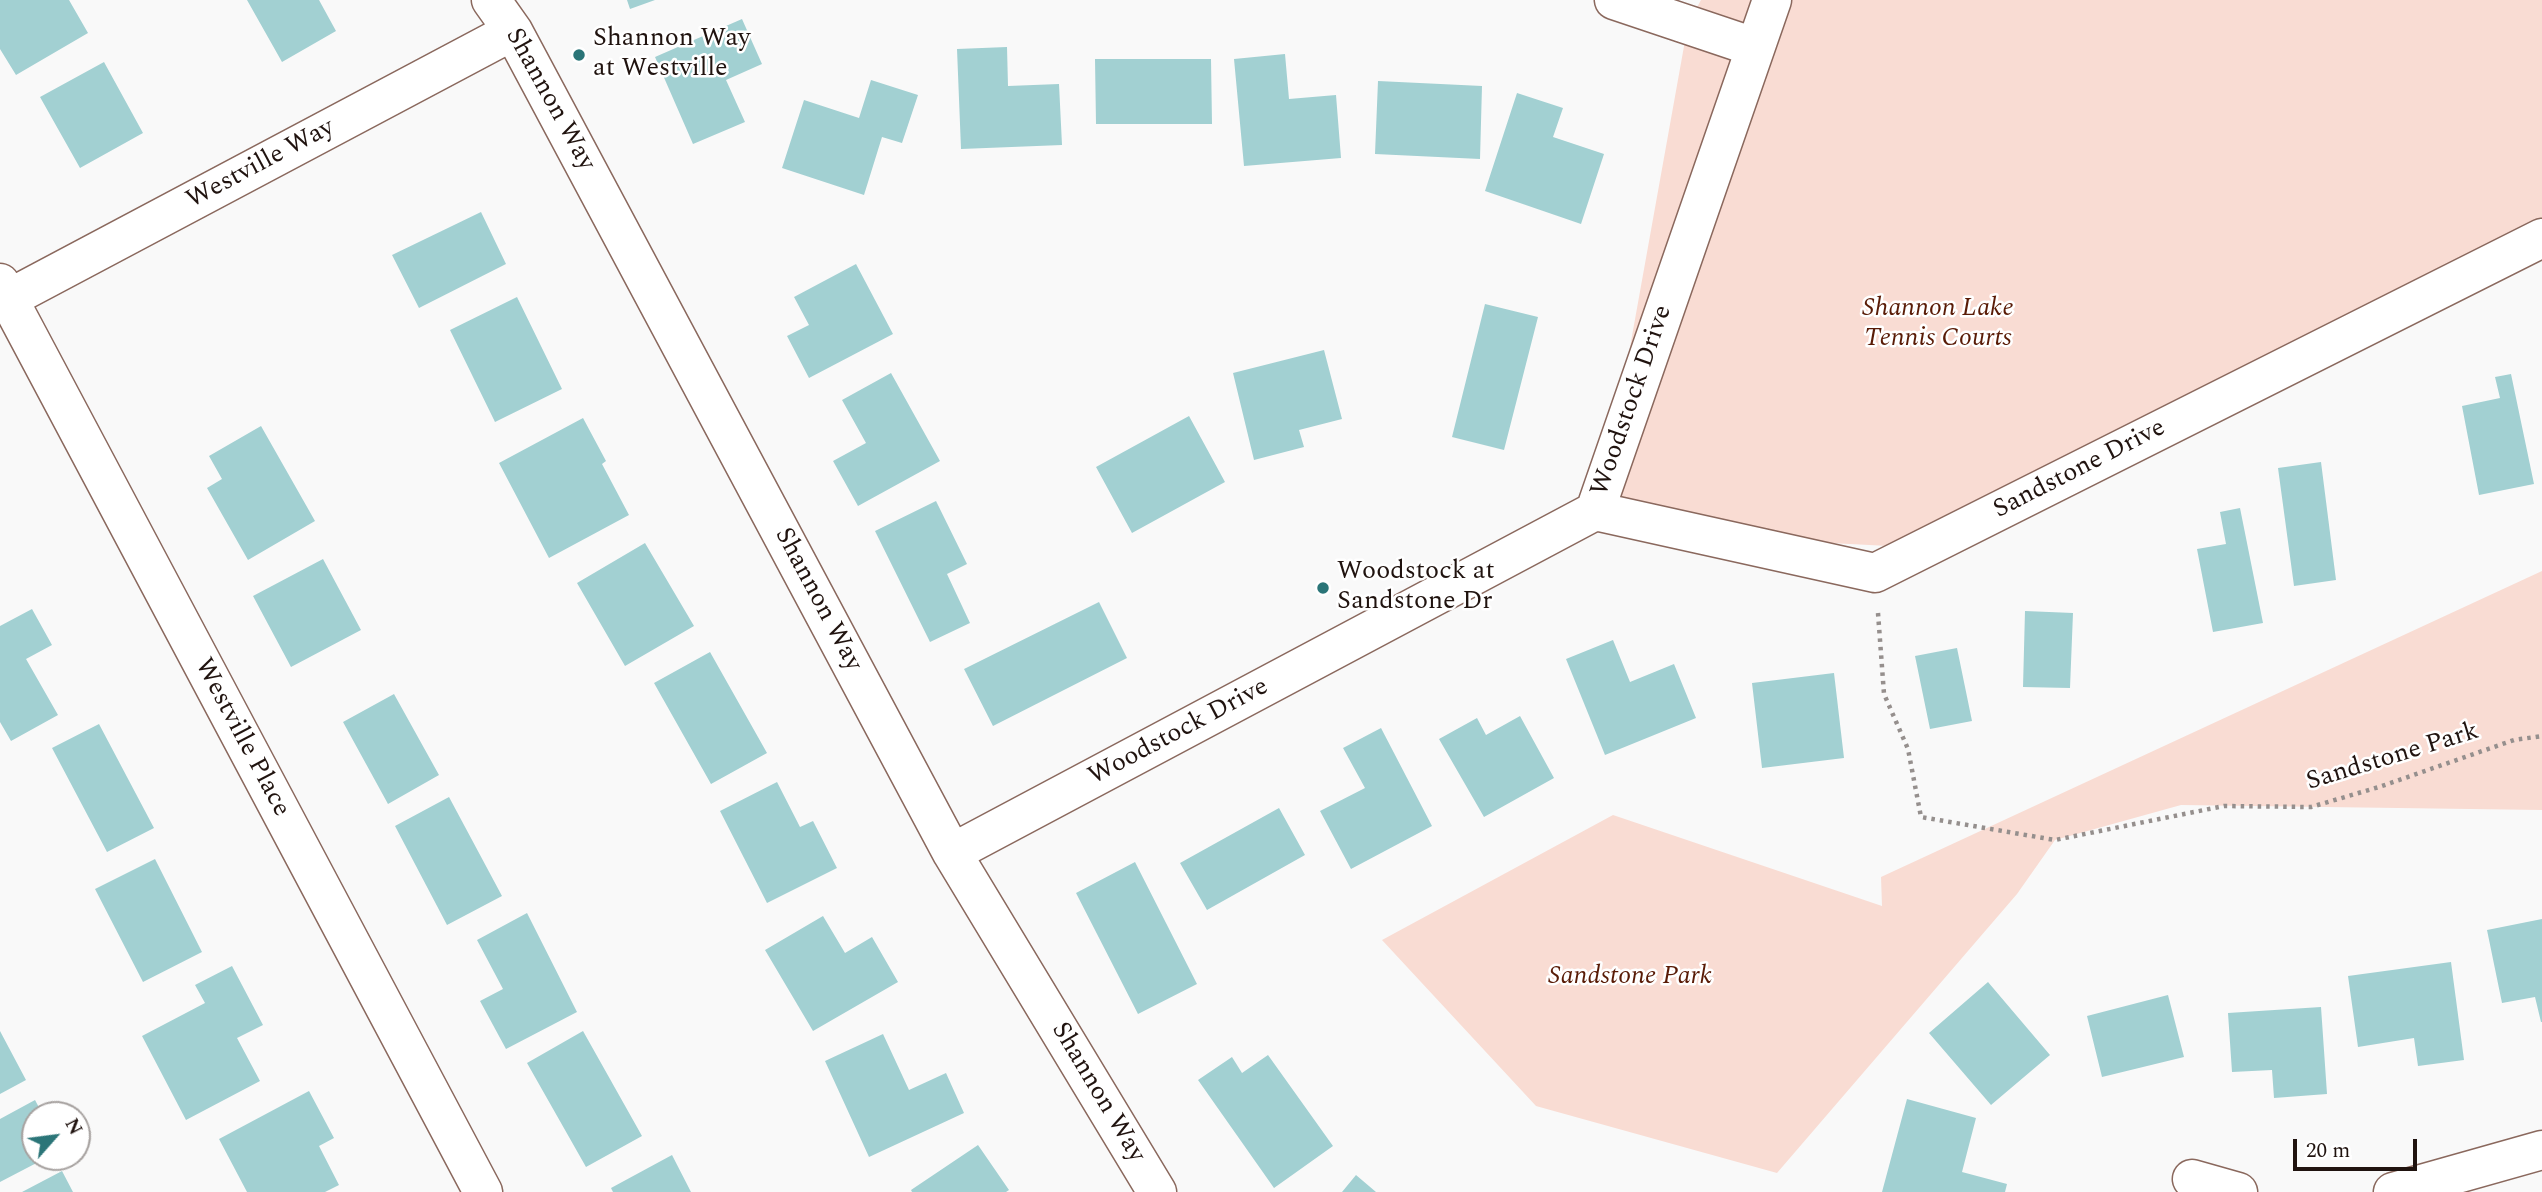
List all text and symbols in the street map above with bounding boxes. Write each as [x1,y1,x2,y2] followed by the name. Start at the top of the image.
[497,24,601,176] street label: Shannon Way
[593,24,751,86] place label: Shannon Way at Westville
[571,47,587,63] marker: Shannon Way at Westville
[182,113,340,217] street label: Westville Way
[1862,294,2014,356] park label: Shannon Lake Tennis Courts
[1586,302,1680,500] street label: Woodstock Drive
[1989,413,2171,527] street label: Sandstone Drive
[766,523,868,677] street label: Shannon Way
[1337,557,1495,618] place label: Woodstock at Sandstone Dr
[1315,580,1331,596] marker: Woodstock at Sandstone Dr
[186,654,296,822] street label: Westville Place
[1084,672,1274,794] street label: Woodstock Drive
[2303,717,2483,799] street label: Sandstone Park
[1548,962,1712,994] park label: Sandstone Park
[1043,1017,1151,1169] street label: Shannon Way
[21,1101,91,1171] north arrow
[57,1113,90,1140] text: N
[2297,1126,2421,1170] scale bar
[2306,1135,2350,1167] text: 20 m

